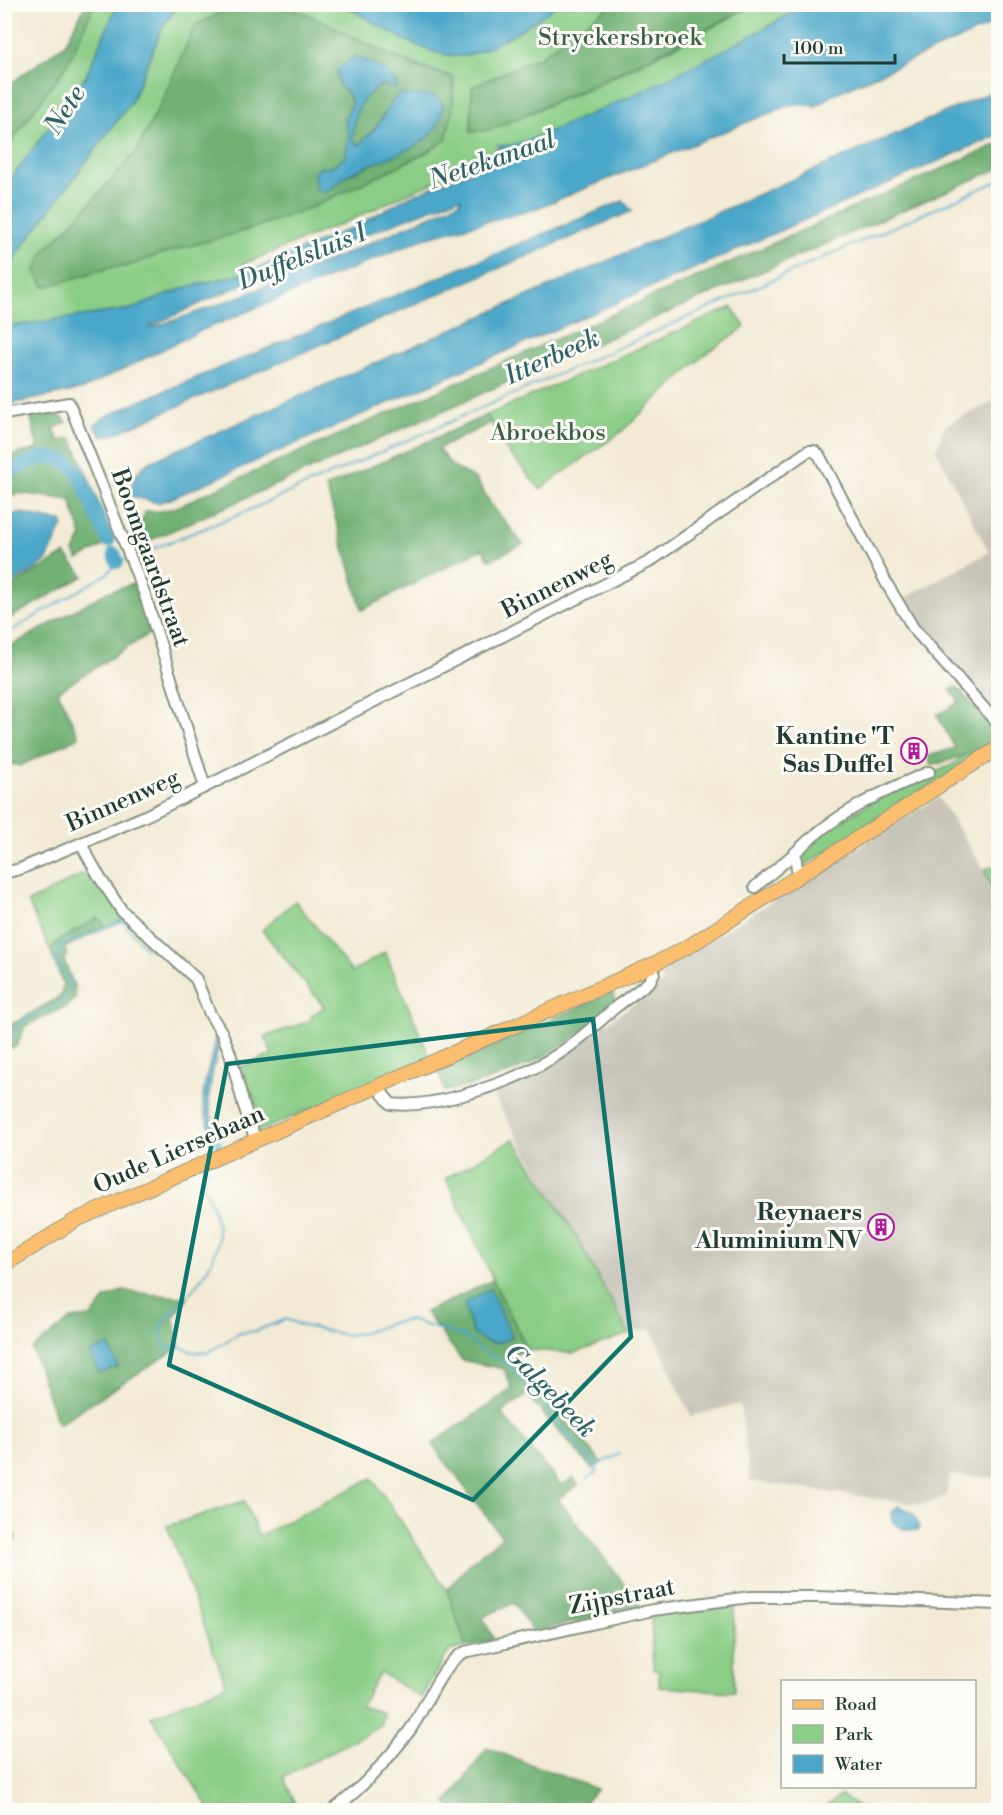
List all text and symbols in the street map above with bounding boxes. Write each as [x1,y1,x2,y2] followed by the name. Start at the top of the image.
[538,23,703,53] park label: Stryckersbroek
[784,27,895,65] scale bar
[793,37,844,60] text: 100 m
[37,79,93,141] water label: Nete
[423,123,560,197] water label: Netekanaal
[232,216,373,298] water label: Duffelsluis I
[499,322,604,392] water label: Itterbeek
[489,418,606,448] park label: Abroekbos
[103,464,196,652] street label: Boomgaardstraat
[496,544,618,626] street label: Binnenweg
[775,722,895,780] place label: Kantine 'T Sas Duffel
[899,736,929,766] building icon: Kantine 'T Sas Duffel
[61,763,185,840] street label: Binnenweg
[89,1099,269,1201] street label: Oude Liersebaan
[694,1198,863,1256] place label: Reynaers Aluminium NV
[866,1212,896,1242] building icon: Reynaers Aluminium NV
[497,1337,603,1445] water label: Galgebeek
[567,1572,678,1622] street label: Zijpstraat
[781,1680,976,1788] legend
[835,1693,878,1716] text: Road
[835,1723,874,1746] text: Park
[834,1753,883,1776] text: Water

